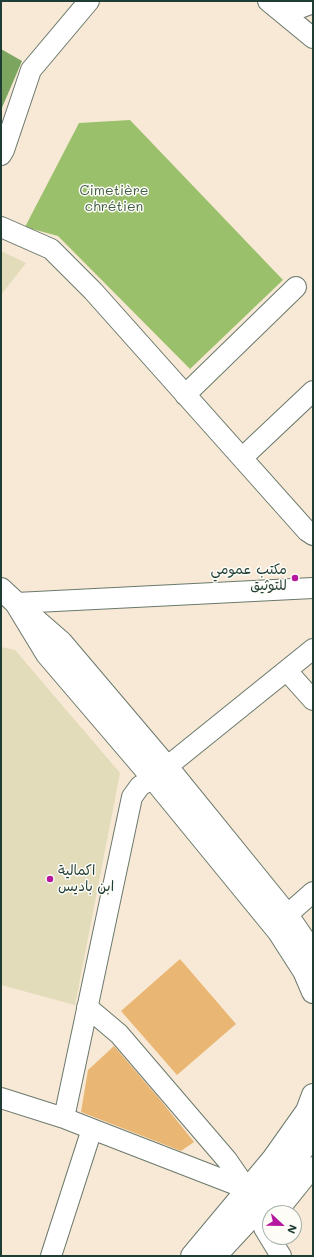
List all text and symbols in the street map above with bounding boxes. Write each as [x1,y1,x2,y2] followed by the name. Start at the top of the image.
[80,183,148,216] park label: Cimetière chrétien
[211,562,287,594] place label: مكتب عمومي للتوثيق
[290,573,300,583] marker: مكتب عمومي للتوثيق
[58,863,114,896] place label: اكمالية ابن باديس
[45,874,55,884] marker: اكمالية ابن باديس
[262,1205,302,1245] north arrow
[284,1223,301,1236] text: N

